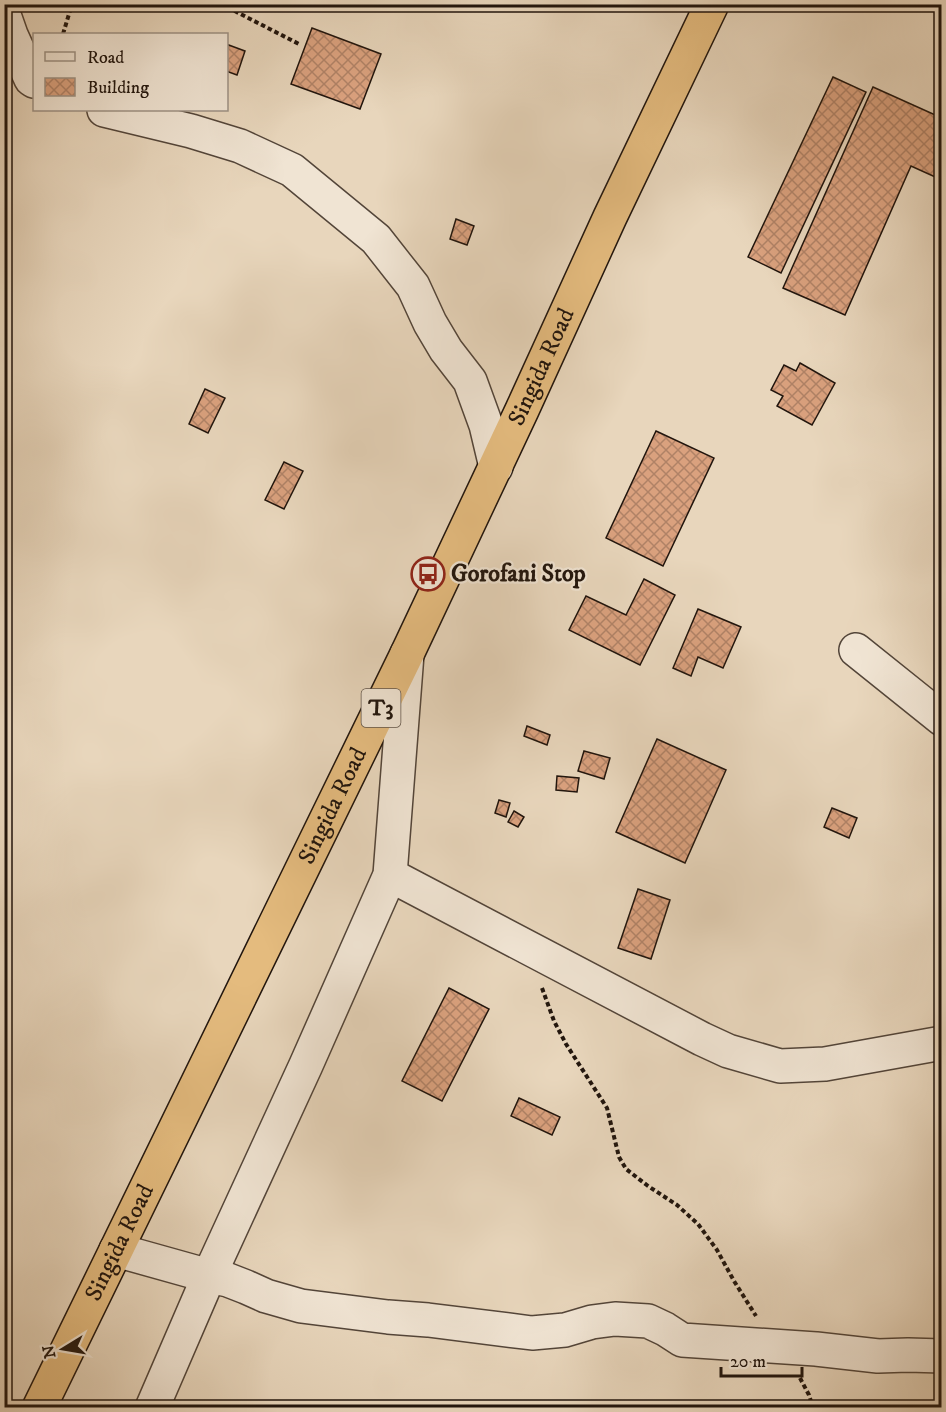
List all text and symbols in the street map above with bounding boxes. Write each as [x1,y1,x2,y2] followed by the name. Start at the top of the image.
[33,33,228,111] legend
[87,47,124,69] text: Road
[87,77,149,99] text: Building
[502,303,581,431] street label: Singida Road
[410,556,446,592] bus stop icon: Gorofani Stop
[451,559,586,589] place label: Gorofani Stop
[362,689,400,727] road number: T3
[292,743,374,869] street label: Singida Road
[79,1179,161,1306] street label: Singida Road
[33,1319,93,1379] north arrow
[721,1340,802,1378] scale bar
[38,1343,60,1360] text: N
[730,1351,766,1373] text: 20 m

